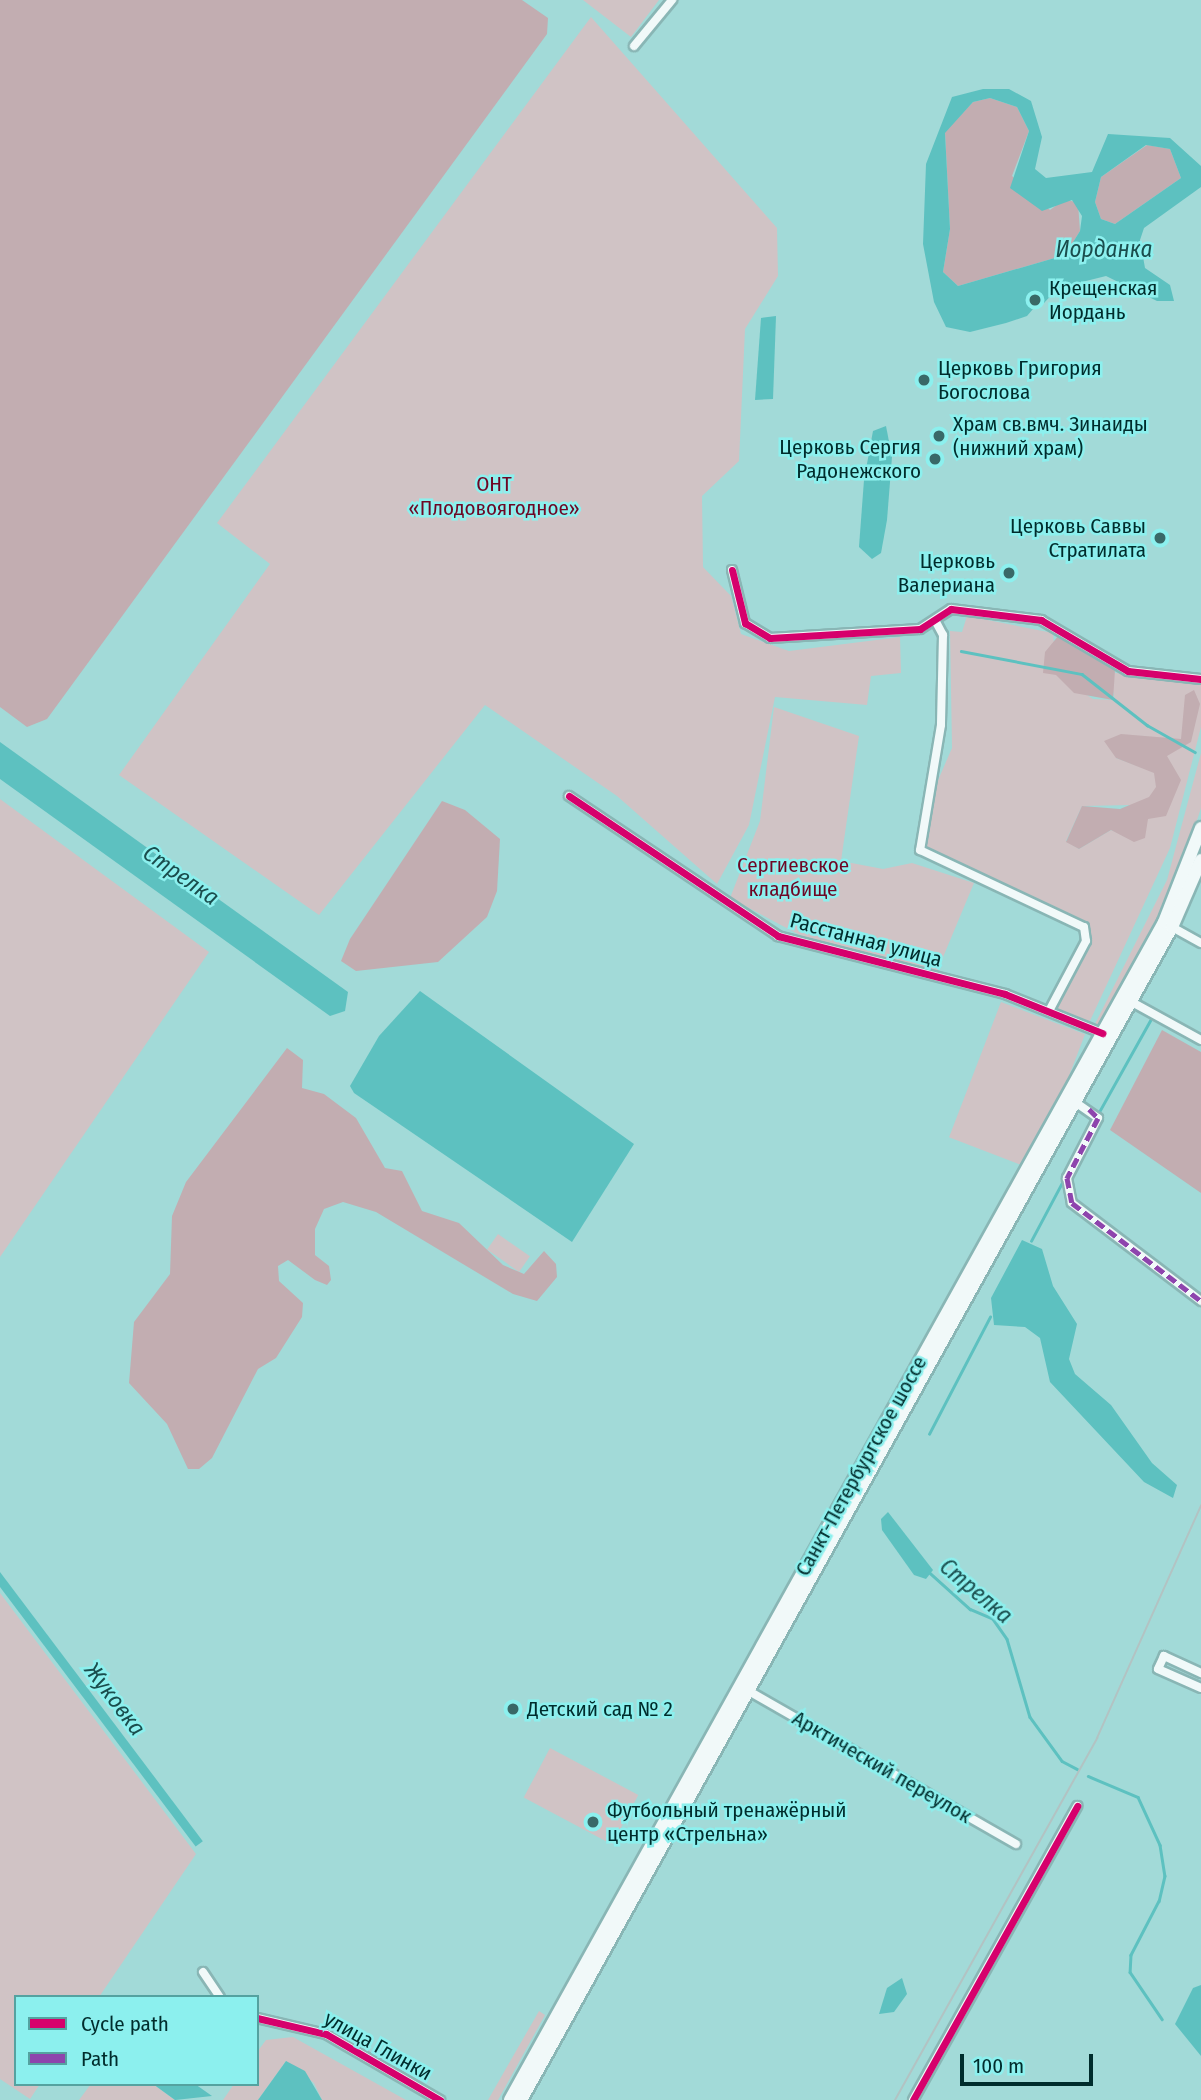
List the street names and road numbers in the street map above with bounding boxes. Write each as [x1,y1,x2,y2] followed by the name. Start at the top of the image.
[787,908,945,972] street label: Расстанная улица
[790,1352,932,1580] street label: Санкт-Петербургское шоссе
[788,1705,976,1829] street label: Арктический переулок
[320,2006,436,2086] street label: улица Глинки

